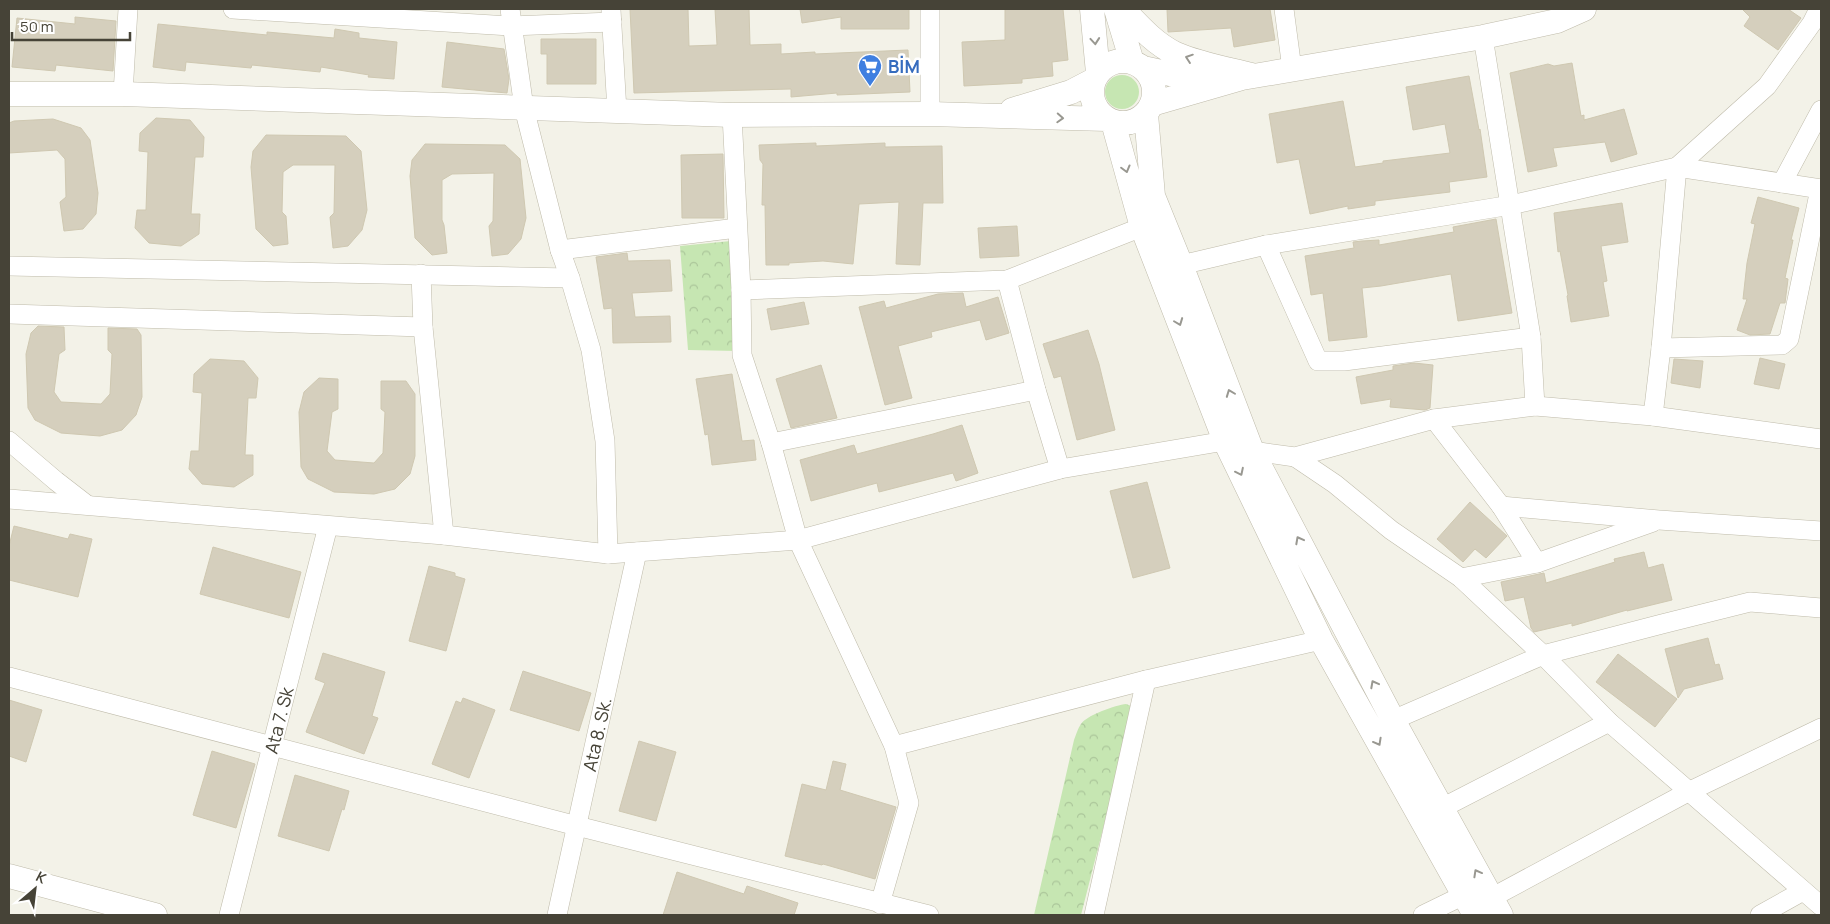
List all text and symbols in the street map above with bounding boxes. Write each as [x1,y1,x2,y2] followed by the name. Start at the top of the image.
[12,10,130,42] scale bar
[20,16,54,37] text: 50 m
[1089,37,1100,45] one-way arrow
[857,53,883,87] supermarket icon: BİM
[888,54,920,78] place label: BİM
[1185,54,1194,64] one-way arrow
[1056,113,1064,124] one-way arrow
[1120,164,1130,172] one-way arrow
[1173,317,1183,326] one-way arrow
[1226,389,1236,398] one-way arrow
[1234,467,1245,476] one-way arrow
[1295,536,1305,545] one-way arrow
[1370,680,1380,689] one-way arrow
[259,683,299,756] street label: Ata 7. Sk
[577,695,617,774] street label: Ata 8. Sk.
[1371,736,1381,745] one-way arrow
[10,864,60,914] north arrow
[33,867,51,888] text: K
[1474,869,1484,878] one-way arrow

